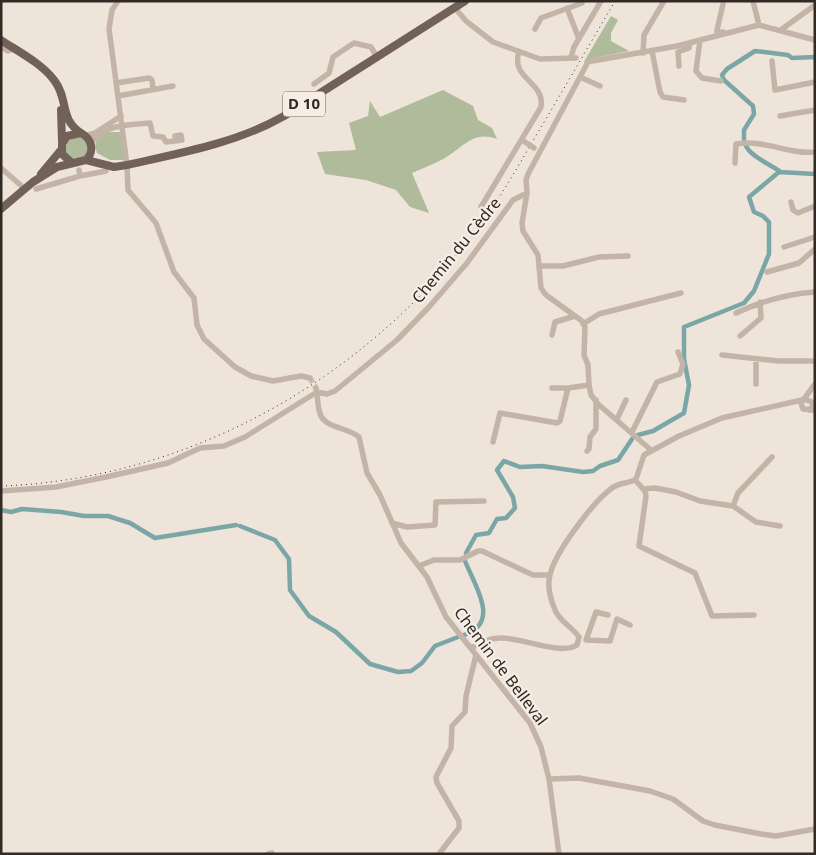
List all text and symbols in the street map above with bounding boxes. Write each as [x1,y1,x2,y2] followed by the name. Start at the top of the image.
[283,92,325,116] road number: D 10
[406,192,506,308] street label: Chemin du Cèdre
[449,602,553,730] street label: Chemin de Belleval

